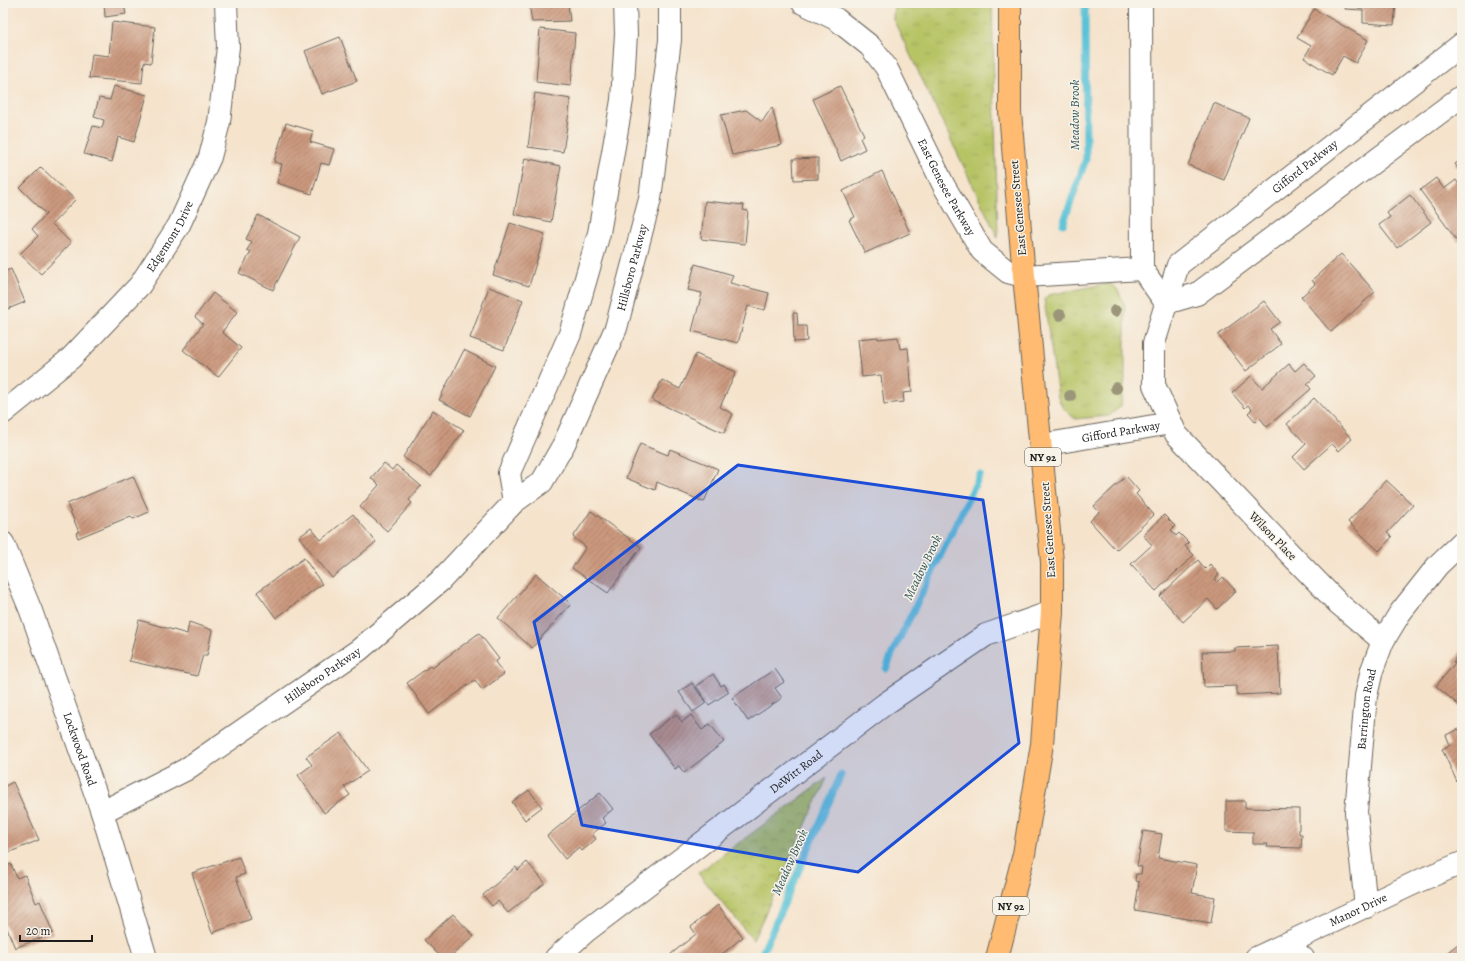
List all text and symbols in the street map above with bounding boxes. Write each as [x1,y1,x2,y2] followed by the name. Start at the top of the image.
[1066,79,1083,150] water label: Meadow Brook
[1269,135,1342,197] street label: Gifford Parkway
[914,136,980,239] street label: East Genesee Parkway
[1006,159,1030,257] street label: East Genesee Street
[142,198,197,275] street label: Edgemont Drive
[613,222,651,313] street label: Hillsboro Parkway
[1080,417,1162,446] street label: Gifford Parkway
[1025,448,1061,466] road number: NY 92
[1037,481,1059,579] street label: East Genesee Street
[1245,507,1300,564] street label: Wilson Place
[899,532,946,603] water label: Meadow Brook
[281,643,364,707] street label: Hillsboro Parkway
[1353,666,1380,750] street label: Barrington Road
[59,710,100,789] street label: Lockwood Road
[766,746,826,797] street label: DeWitt Road
[767,826,812,898] water label: Meadow Brook
[1327,889,1390,930] street label: Manor Drive
[993,897,1029,915] road number: NY 92
[20,917,92,943] scale bar
[26,923,50,939] text: 20 m

